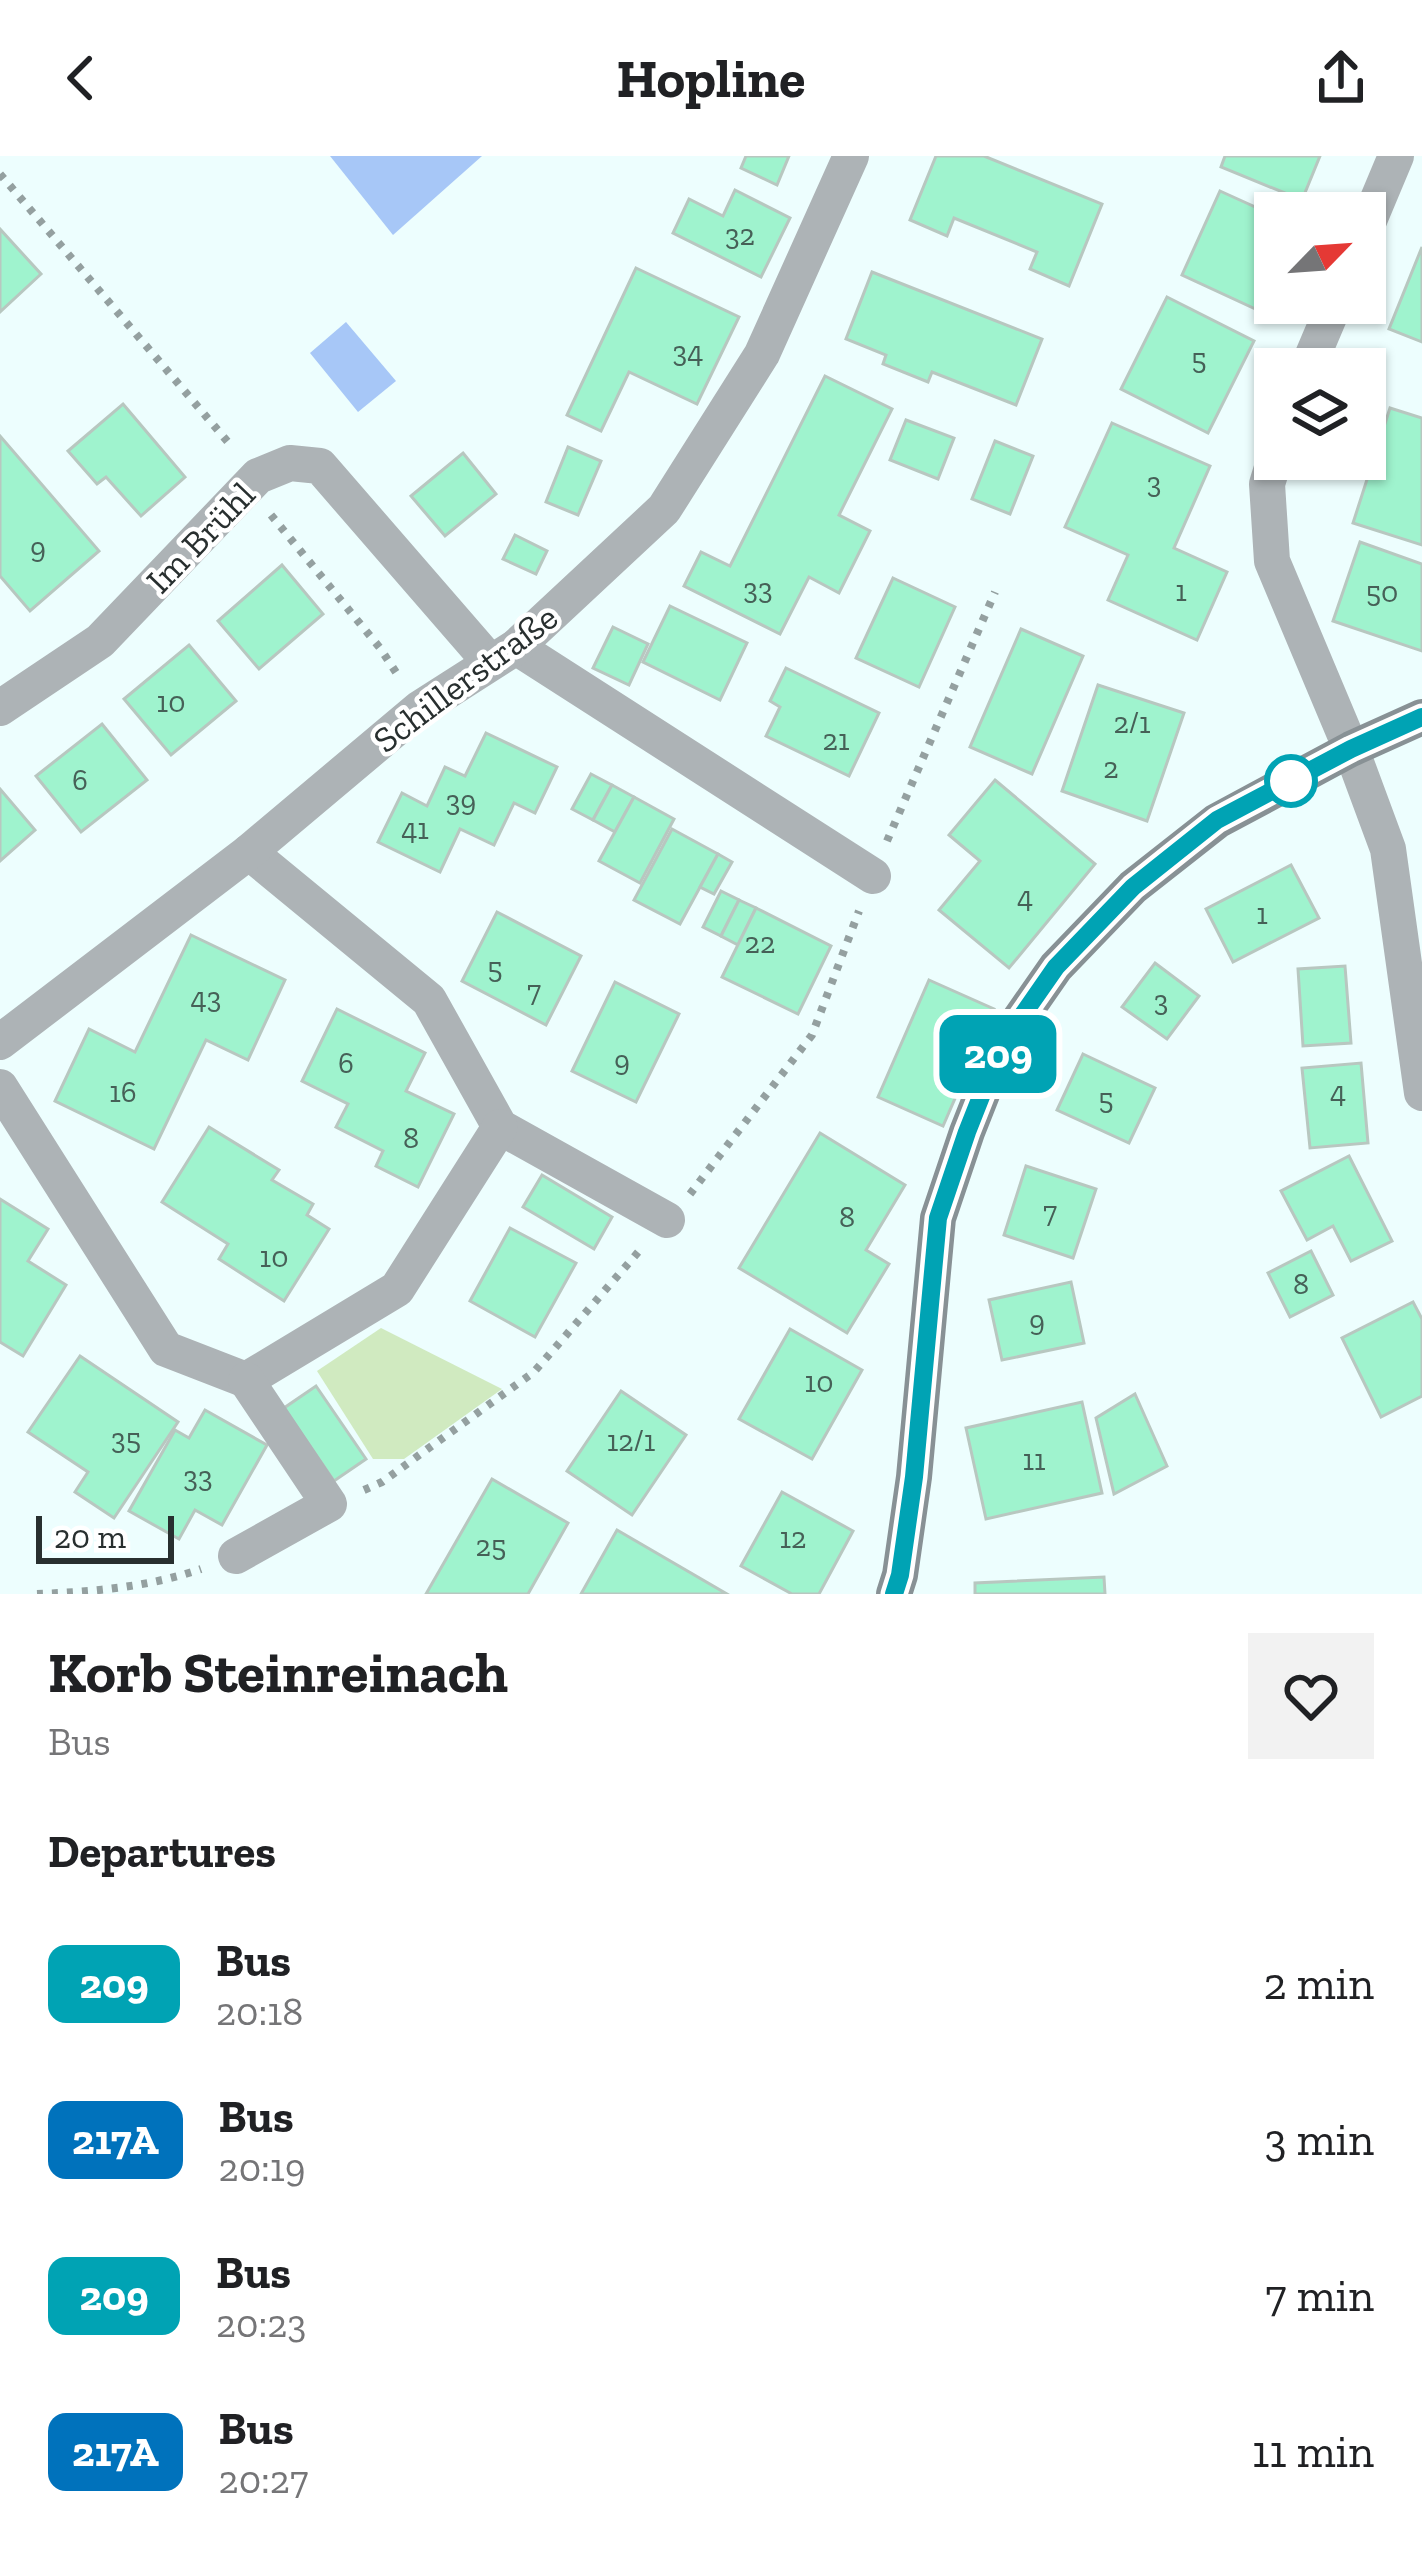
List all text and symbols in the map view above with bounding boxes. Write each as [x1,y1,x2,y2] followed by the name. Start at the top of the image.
[48,45,114,111] icon: back
[1308,45,1374,111] icon: share
[617,46,805,111] text: Hopline
[1254,192,1386,324] north arrow
[1254,192,1386,480] map controls
[725,217,755,253] house number: 32
[673,334,703,370] house number: 34
[1191,341,1207,377] house number: 5
[1254,348,1386,480] button: layers
[1147,465,1161,501] house number: 3
[137,473,264,602] street label: Im Brühl
[30,530,46,566] house number: 9
[743,571,773,607] house number: 33
[1175,573,1187,609] house number: 1
[1366,574,1398,610] house number: 50
[365,595,566,762] street label: Schillerstraße
[157,684,185,720] house number: 10
[1113,705,1151,741] house number: 2/1
[823,722,850,758] house number: 21
[1103,750,1119,786] house number: 2
[1266,756,1316,806] unlabelled marker
[72,762,88,798] house number: 6
[446,783,476,819] house number: 39
[401,811,429,847] house number: 41
[1017,879,1033,915] house number: 4
[1256,896,1268,932] house number: 1
[745,925,775,961] house number: 22
[487,950,503,986] house number: 5
[527,973,541,1009] house number: 7
[191,980,221,1016] house number: 43
[1154,983,1168,1019] house number: 3
[929,1015,1067,1093] line badge: 209
[963,1028,1033,1079] text: 209
[614,1043,630,1079] house number: 9
[338,1045,354,1081] house number: 6
[109,1074,137,1110] house number: 16
[1330,1074,1346,1110] house number: 4
[1098,1081,1114,1117] house number: 5
[403,1120,419,1156] house number: 8
[1043,1194,1057,1230] house number: 7
[839,1199,855,1235] house number: 8
[260,1239,288,1275] house number: 10
[1293,1266,1309,1302] house number: 8
[1029,1303,1045,1339] house number: 9
[805,1364,833,1400] house number: 10
[111,1421,141,1457] house number: 35
[607,1423,655,1459] house number: 12/1
[1022,1442,1046,1478] house number: 11
[183,1459,213,1495] house number: 33
[36,1510,174,1563] scale bar
[54,1517,126,1556] text: 20 m
[780,1520,807,1556] house number: 12
[476,1528,506,1564] house number: 25
[1248,1633,1374,1759] button: heart
[48,1638,508,1707] text: Korb Steinreinach
[48,1718,111,1765] text: Bus
[48,1825,276,1879] text: Departures
[216,1934,291,1988] text: Bus
[1263,1957,1374,2011] text: 2 min
[79,1958,149,2009] text: 209
[216,1988,303,2035] text: 20:18
[219,2090,294,2144] text: Bus
[1265,2113,1374,2167] text: 3 min
[72,2114,159,2165] text: 217A
[219,2144,306,2191] text: 20:19
[216,2246,291,2300] text: Bus
[1265,2269,1374,2323] text: 7 min
[79,2270,149,2321] text: 209
[216,2300,306,2347] text: 20:23
[219,2402,294,2456] text: Bus
[1252,2425,1374,2479] text: 11 min
[72,2426,159,2477] text: 217A
[219,2456,308,2503] text: 20:27

